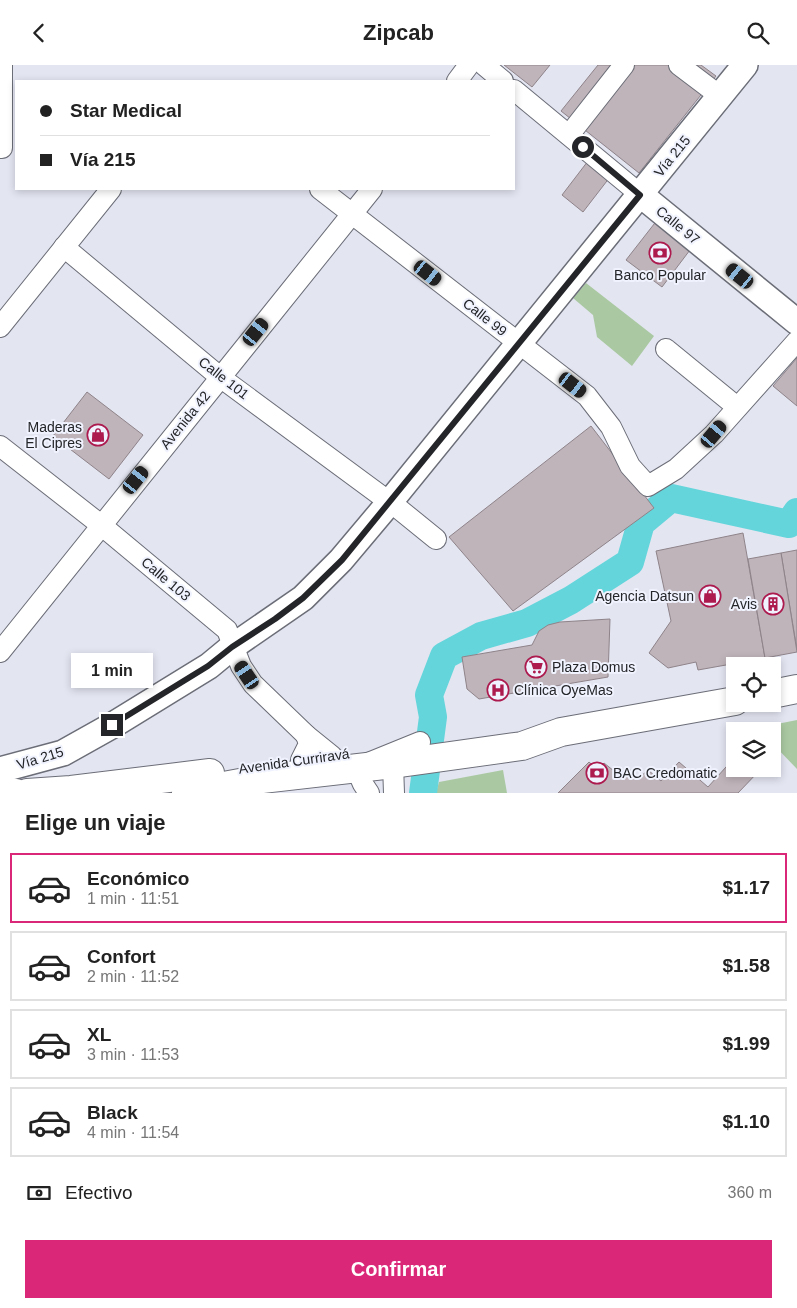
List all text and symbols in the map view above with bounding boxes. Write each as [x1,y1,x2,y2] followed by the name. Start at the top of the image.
[25,19,53,47] icon: back
[744,19,772,47] icon: search
[363,20,434,45] text: Zipcab
[70,100,182,121] text: Star Medical
[651,132,694,180] street label: Vía 215
[572,136,594,158] route start
[70,149,136,170] text: Vía 215
[653,203,703,248] street label: Calle 97
[648,241,672,265] bank icon: Banco Popular
[411,258,444,288] car
[723,261,756,291] car
[614,267,706,283] place label: Banco Popular
[460,295,510,339] street label: Calle 99
[240,316,271,348] car
[196,353,252,403] street label: Calle 101
[556,370,589,400] car
[157,388,213,452] street label: Avenida 42
[698,418,729,450] car
[25,419,82,451] place label: Maderas El Cipres
[86,423,110,447] shop icon: Maderas El Cipres
[120,464,151,496] car
[138,554,194,604] street label: Calle 103
[698,584,722,608] shop icon: Agencia Datsun
[595,588,694,604] place label: Agencia Datsun
[761,592,785,616] building icon: Avis
[731,596,757,612] place label: Avis
[71,653,153,687] callout: 1 min
[524,655,548,679] supermarket icon: Plaza Domus
[726,657,781,777] map controls
[726,657,781,712] button: locate
[232,658,261,692] car
[552,659,635,675] place label: Plaza Domus
[91,662,133,679] text: 1 min
[486,678,510,702] hospital icon: Clínica OyeMas
[514,682,613,698] place label: Clínica OyeMas
[101,714,123,736] route end
[726,722,781,777] button: layers
[15,743,66,773] street label: Vía 215
[238,745,351,777] street label: Avenida Curriravá
[585,761,609,785] bank icon: BAC Credomatic
[613,765,717,781] place label: BAC Credomatic
[25,810,166,835] text: Elige un viaje
[27,866,72,911] icon: car
[87,868,189,889] text: Económico
[722,877,770,898] text: $1.17
[87,890,179,907] text: 1 min · 11:51
[27,944,72,989] icon: car
[87,946,156,967] text: Confort
[722,955,770,976] text: $1.58
[87,968,179,985] text: 2 min · 11:52
[27,1022,72,1067] icon: car
[87,1024,111,1045] text: XL
[722,1033,770,1054] text: $1.99
[87,1046,179,1063] text: 3 min · 11:53
[27,1100,72,1145] icon: car
[87,1102,138,1123] text: Black
[722,1111,770,1132] text: $1.10
[87,1124,179,1141] text: 4 min · 11:54
[25,1179,53,1207] icon: cash
[65,1182,133,1203] text: Efectivo
[728,1184,772,1201] text: 360 m
[25,1240,772,1298] button: Confirmar

